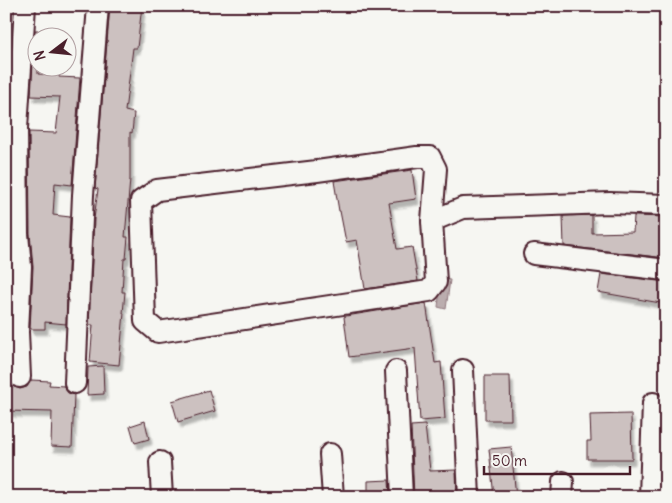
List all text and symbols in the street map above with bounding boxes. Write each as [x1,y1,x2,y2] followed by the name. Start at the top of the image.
[28,28,78,78] north arrow
[30,48,49,63] text: N
[484,443,631,475] scale bar
[492,451,527,470] text: 50 m

